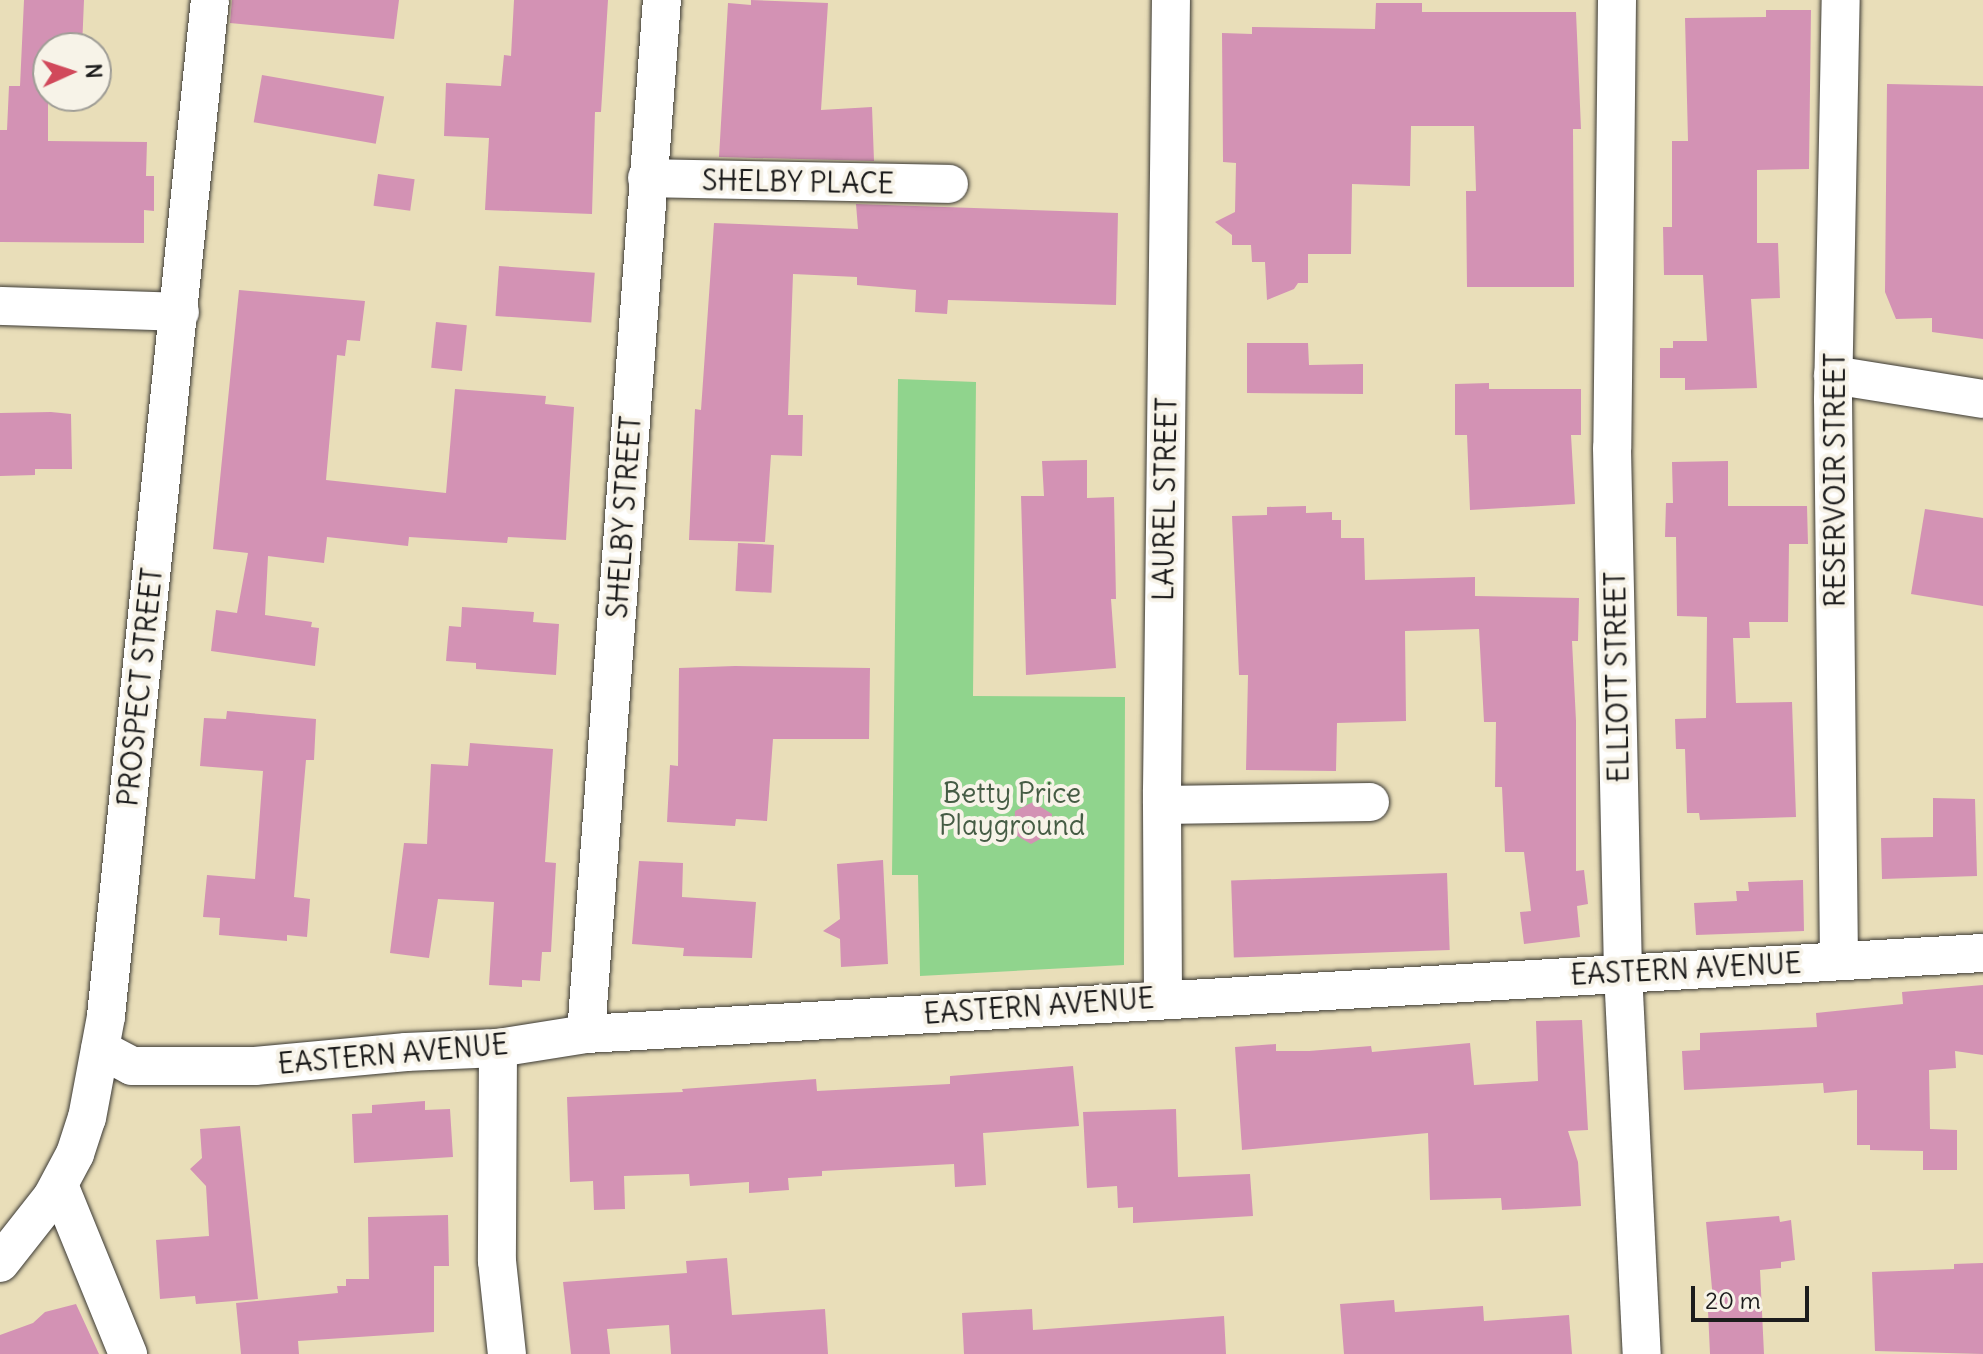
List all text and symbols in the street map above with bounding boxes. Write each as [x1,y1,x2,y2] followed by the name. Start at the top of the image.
[32,32,112,112] north arrow
[80,63,108,79] text: N
[702,164,894,200] street label: SHELBY PLACE
[1818,353,1852,607] street label: RESERVOIR STREET
[1146,397,1184,601] street label: LAUREL STREET
[600,415,648,619] street label: SHELBY STREET
[111,566,169,808] street label: PROSPECT STREET
[1598,571,1636,783] street label: ELLIOTT STREET
[939,776,1085,842] park label: Betty Price Playground
[1570,946,1802,992] street label: EASTERN AVENUE
[923,981,1155,1031] street label: EASTERN AVENUE
[277,1027,509,1081] street label: EASTERN AVENUE
[1695,1270,1813,1320] scale bar
[1705,1285,1761,1315] text: 20 m

